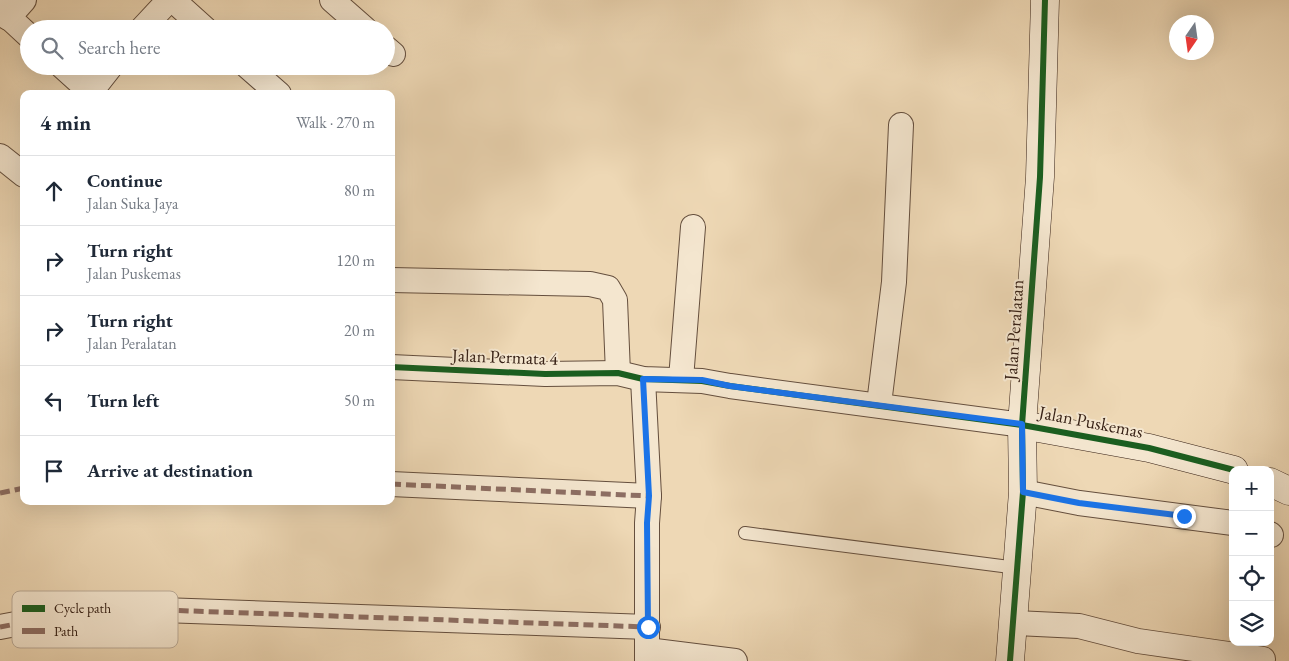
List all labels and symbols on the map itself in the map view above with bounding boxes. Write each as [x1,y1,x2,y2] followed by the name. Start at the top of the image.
[1169,15,1214,60] north arrow
[998,278,1029,383] street label: Jalan Peralatan
[450,343,559,370] street label: Jalan Permata 4
[1035,400,1145,443] street label: Jalan Puskemas
[1173,505,1196,528] route end
[12,591,178,648] legend
[54,599,111,617] text: Cycle path
[637,616,660,639] route start
[54,622,78,640] text: Path

